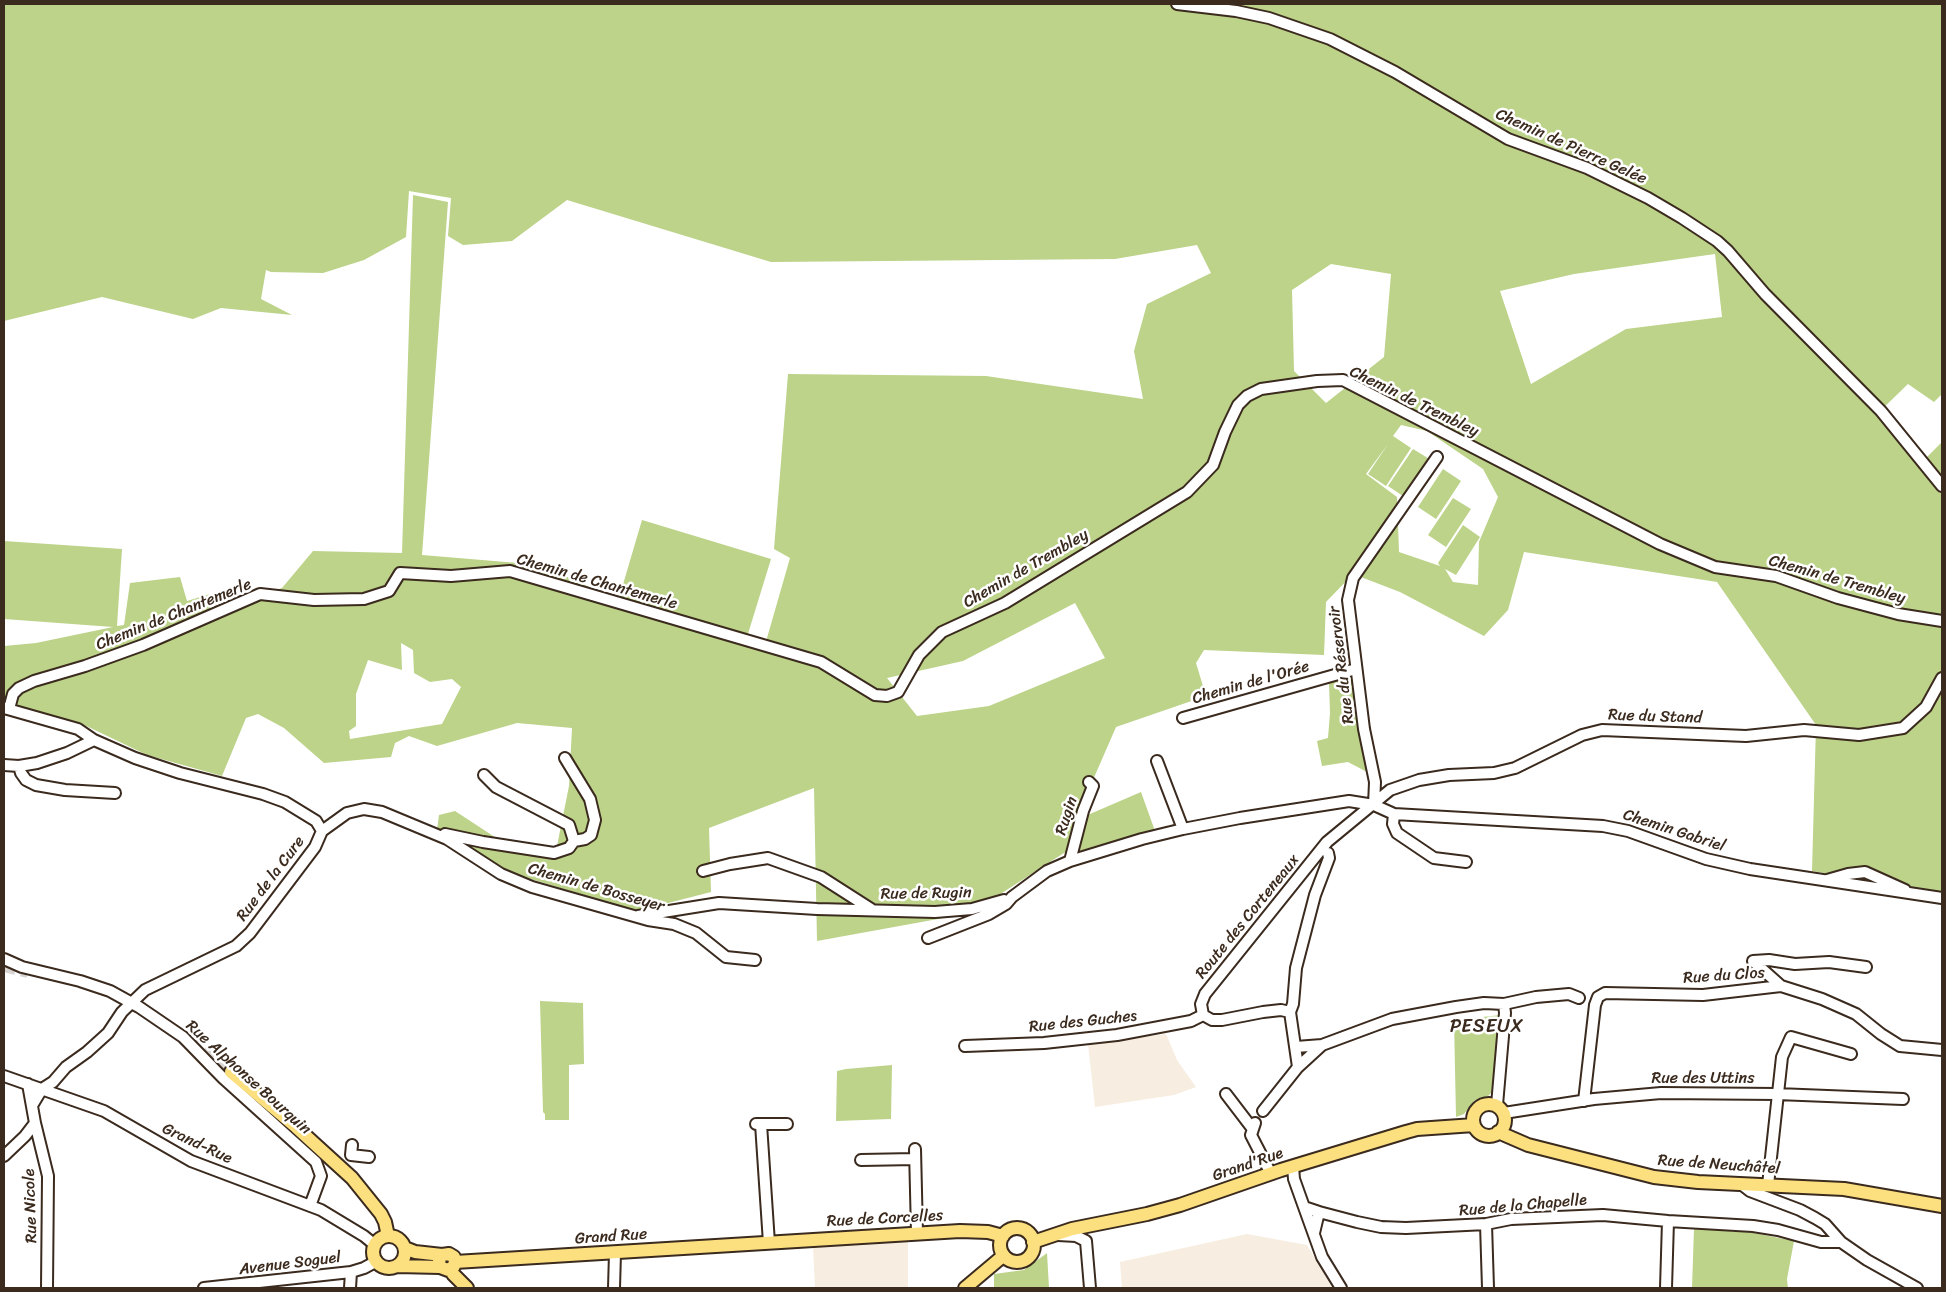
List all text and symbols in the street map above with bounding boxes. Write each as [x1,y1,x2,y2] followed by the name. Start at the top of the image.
[1492,105,1650,189] street label: Chemin de Pierre Gelée
[1346,362,1482,442] street label: Chemin de Trembley
[960,525,1092,613] street label: Chemin de Trembley
[515,550,679,614] street label: Chemin de Chantemerle
[1767,551,1907,609] street label: Chemin de Trembley
[93,575,255,655] street label: Chemin de Chantemerle
[1325,605,1359,725] street label: Rue du Réservoir
[1190,657,1312,709] street label: Chemin de l'Orée
[1608,706,1702,728] street label: Rue du Stand
[1052,794,1082,838] street label: Rugin
[1621,805,1727,857] street label: Chemin Gabriel
[233,833,309,925] street label: Rue de la Cure
[1192,851,1304,983] street label: Route des Corteneaux
[526,859,666,917] street label: Chemin de Bosseyer
[880,884,972,904] street label: Rue de Rugin
[1682,964,1766,988] street label: Rue du Clos
[1028,1007,1138,1037] street label: Rue des Guches
[1449,1016,1525,1038] district label: PESEUX
[181,1017,315,1139] street label: Rue Alphonse Bourquin
[1651,1069,1755,1089] street label: Rue des Uttins
[159,1119,235,1169] street label: Grand-Rue
[1210,1144,1286,1186] street label: Grand'Rue
[1657,1151,1781,1179] street label: Rue de Neuchâtel
[20,1168,42,1244] street label: Rue Nicole
[1458,1191,1588,1221] street label: Rue de la Chapelle
[826,1206,944,1232] street label: Rue de Corcelles
[574,1225,648,1249] street label: Grand Rue
[238,1248,342,1280] street label: Avenue Soguel

